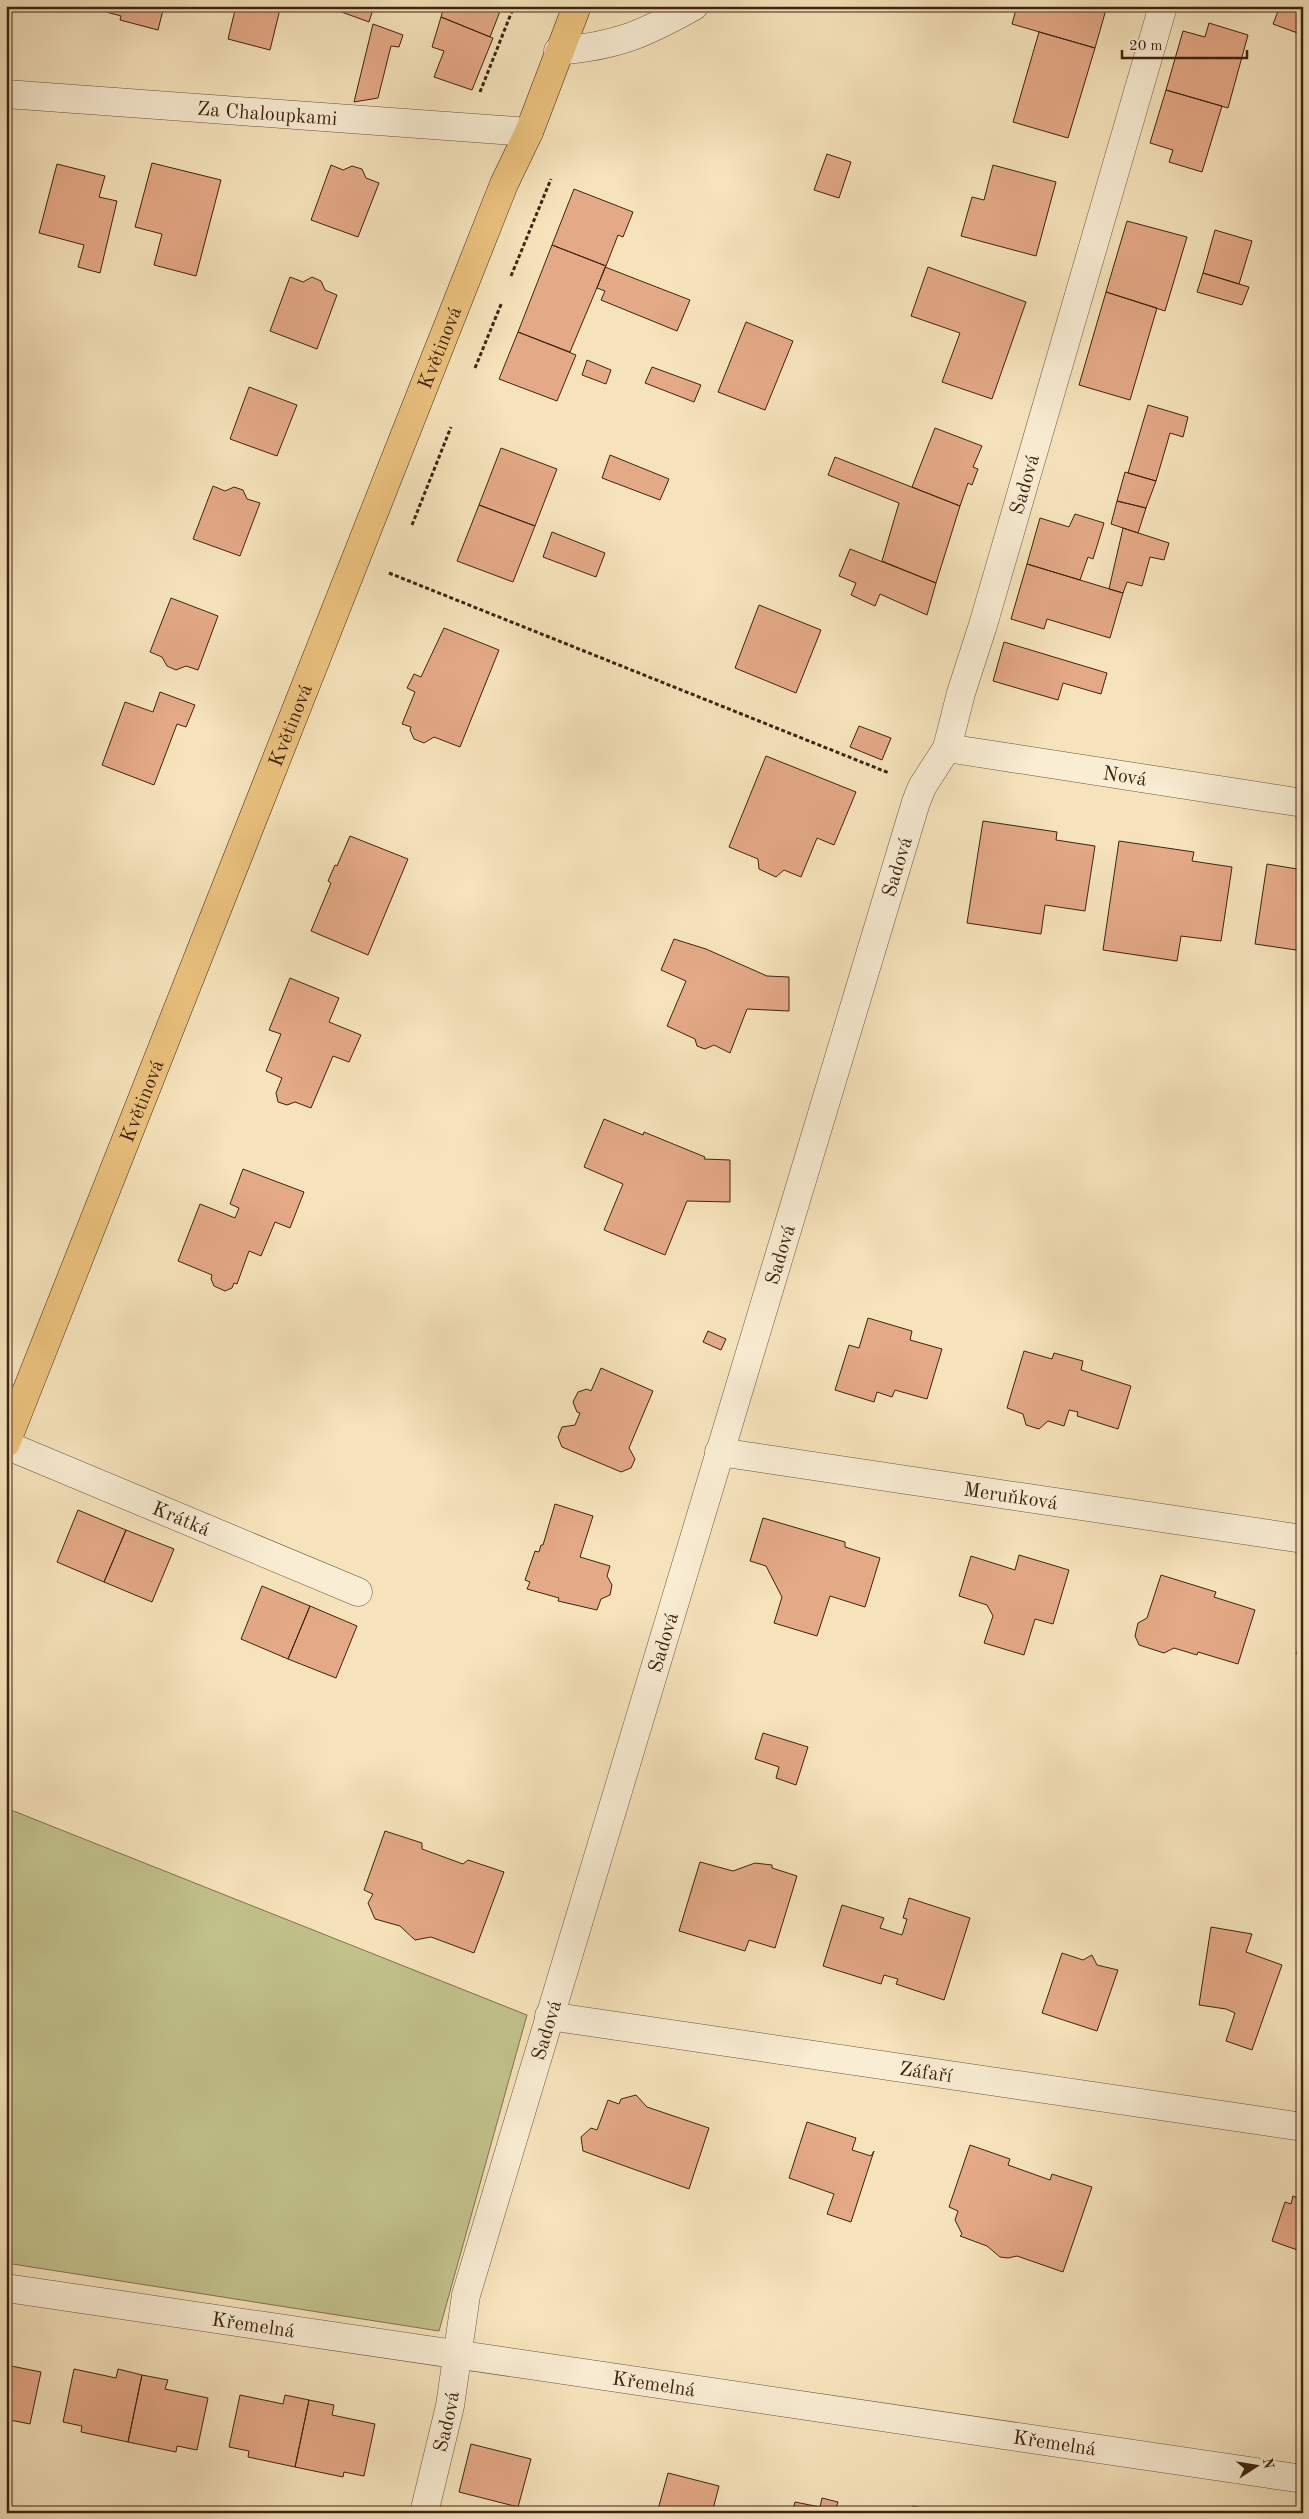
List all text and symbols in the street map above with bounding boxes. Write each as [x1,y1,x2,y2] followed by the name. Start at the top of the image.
[1122,28,1246,60] scale bar
[1129,39,1163,54] text: 20 m
[196,100,338,130] street label: Za Chaloupkami
[416,304,466,392] street label: Květinová
[1008,452,1044,517] street label: Sadová
[267,682,317,770] street label: Květinová
[1101,764,1148,791] street label: Nová
[880,835,917,900] street label: Sadová
[118,1057,169,1146] street label: Květinová
[763,1223,800,1287] street label: Sadová
[962,1481,1059,1514] street label: Meruňková
[149,1499,212,1541] street label: Krátká
[646,1610,683,1675] street label: Sadová
[529,1998,566,2063] street label: Sadová
[898,2060,954,2087] street label: Záfaří
[210,2310,296,2342] street label: Křemelná
[611,2369,697,2401] street label: Křemelná
[431,2390,464,2454] street label: Sadová
[1012,2428,1097,2460] street label: Křemelná
[1232,2442,1282,2492] north arrow
[1260,2457,1276,2470] text: N

